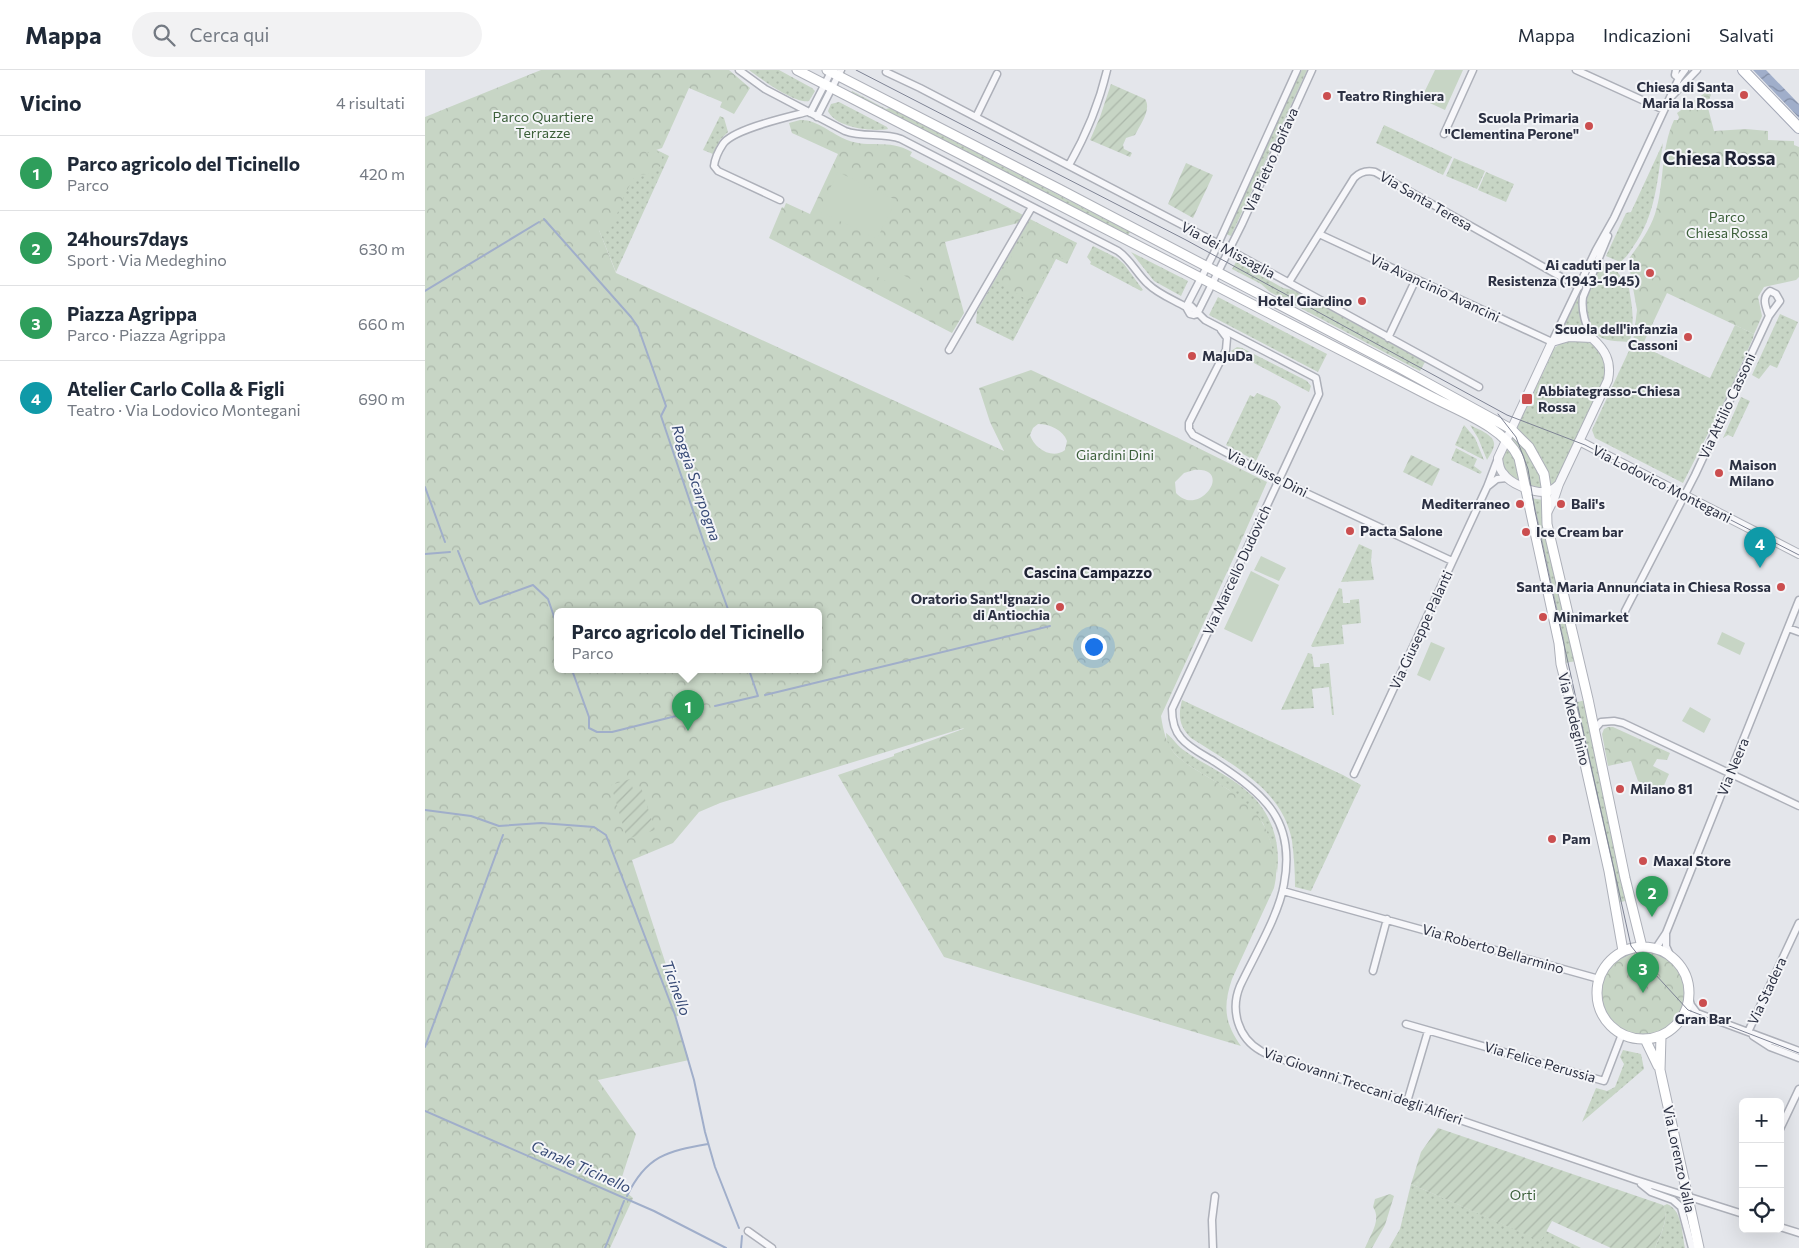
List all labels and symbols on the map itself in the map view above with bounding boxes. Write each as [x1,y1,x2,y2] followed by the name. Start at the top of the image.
[1637,78,1734,111] place label: Chiesa di Santa Maria la Rossa
[1337,87,1444,104] place label: Teatro Ringhiera
[1738,89,1750,101] marker: Chiesa di Santa Maria la Rossa
[1321,90,1333,102] marker: Teatro Ringhiera
[1240,105,1301,215] street label: Via Pietro Boifava
[492,108,594,141] park label: Parco Quartiere Terrazze
[1445,109,1579,142] place label: Scuola Primaria "Clementina Perone"
[1583,120,1595,132] marker: Scuola Primaria "Clementina Perone"
[1662,146,1776,169] district label: Chiesa Rossa
[1377,167,1476,234] street label: Via Santa Teresa
[1686,208,1768,241] park label: Parco Chiesa Rossa
[1178,218,1278,281] street label: Via dei Missaglia
[1367,250,1503,325] street label: Via Avancinio Avancini
[1488,256,1640,289] place label: Ai caduti per la Resistenza (1943-1945)
[1644,267,1656,279] marker: Ai caduti per la Resistenza (1943-1945)
[1258,292,1352,309] place label: Hotel Giardino
[1356,295,1368,307] marker: Hotel Giardino
[1555,320,1678,353] place label: Scuola dell'infanzia Cassoni
[1682,331,1694,343] marker: Scuola dell'infanzia Cassoni
[1202,347,1253,364] place label: MaJuDa
[1186,350,1198,362] marker: MaJuDa
[1694,350,1759,462] street label: Via Attilio Cassoni
[1538,382,1680,415] place label: Abbiategrasso-Chiesa Rossa
[1520,392,1534,406] marker: Abbiategrasso-Chiesa Rossa
[669,422,725,543] water label: Roggia Scarpogna
[1590,441,1735,526] street label: Via Lodovico Montegani
[1224,445,1311,500] street label: Via Ulisse Dini
[1076,446,1154,463] park label: Giardini Dini
[1729,456,1777,489] place label: Maison Milano
[1713,467,1725,479] marker: Maison Milano
[1421,495,1510,512] place label: Mediterraneo
[1571,495,1606,512] place label: Bali's
[1514,498,1526,510] marker: Mediterraneo
[1555,498,1567,510] marker: Bali's
[1199,502,1274,638] street label: Via Marcello Dudovich
[1360,522,1443,539] place label: Pacta Salone
[1536,523,1624,540] place label: Ice Cream bar
[1344,525,1356,537] marker: Pacta Salone
[1520,526,1532,538] marker: Ice Cream bar
[1744,527,1776,568] pin: 4
[1024,563,1152,581] district label: Cascina Campazzo
[1385,567,1456,692] street label: Via Giuseppe Palanti
[1516,578,1771,595] place label: Santa Maria Annunciata in Chiesa Rossa
[1775,581,1787,593] marker: Santa Maria Annunciata in Chiesa Rossa
[911,590,1050,623] place label: Oratorio Sant'Ignazio di Antiochia
[1054,601,1066,613] marker: Oratorio Sant'Ignazio di Antiochia
[1553,608,1629,625] place label: Minimarket
[1537,611,1549,623] marker: Minimarket
[1081,634,1107,660] your location
[1555,671,1594,767] street label: Via Medeghino
[672,690,704,731] pin: 1
[1713,735,1752,798] street label: Via Neera
[1630,780,1693,797] place label: Milano 81
[1614,783,1626,795] marker: Milano 81
[1562,830,1591,847] place label: Pam
[1546,833,1558,845] marker: Pam
[1653,852,1731,869] place label: Maxal Store
[1637,855,1649,867] marker: Maxal Store
[1636,876,1668,917] pin: 2
[1420,920,1566,977] street label: Via Roberto Bellarmino
[1627,952,1659,993] pin: 3
[1744,954,1790,1027] street label: Via Stadera
[659,957,695,1018] water label: Ticinello
[1697,997,1709,1009] marker: Gran Bar
[1675,1010,1731,1027] place label: Gran Bar
[1482,1037,1598,1086] street label: Via Felice Perussia
[1261,1043,1465,1128] street label: Via Giovanni Treccani degli Alfieri
[1660,1104,1699,1214] street label: Via Lorenzo Valla
[529,1136,634,1196] water label: Canale Ticinello
[1510,1186,1536,1203] park label: Orti

